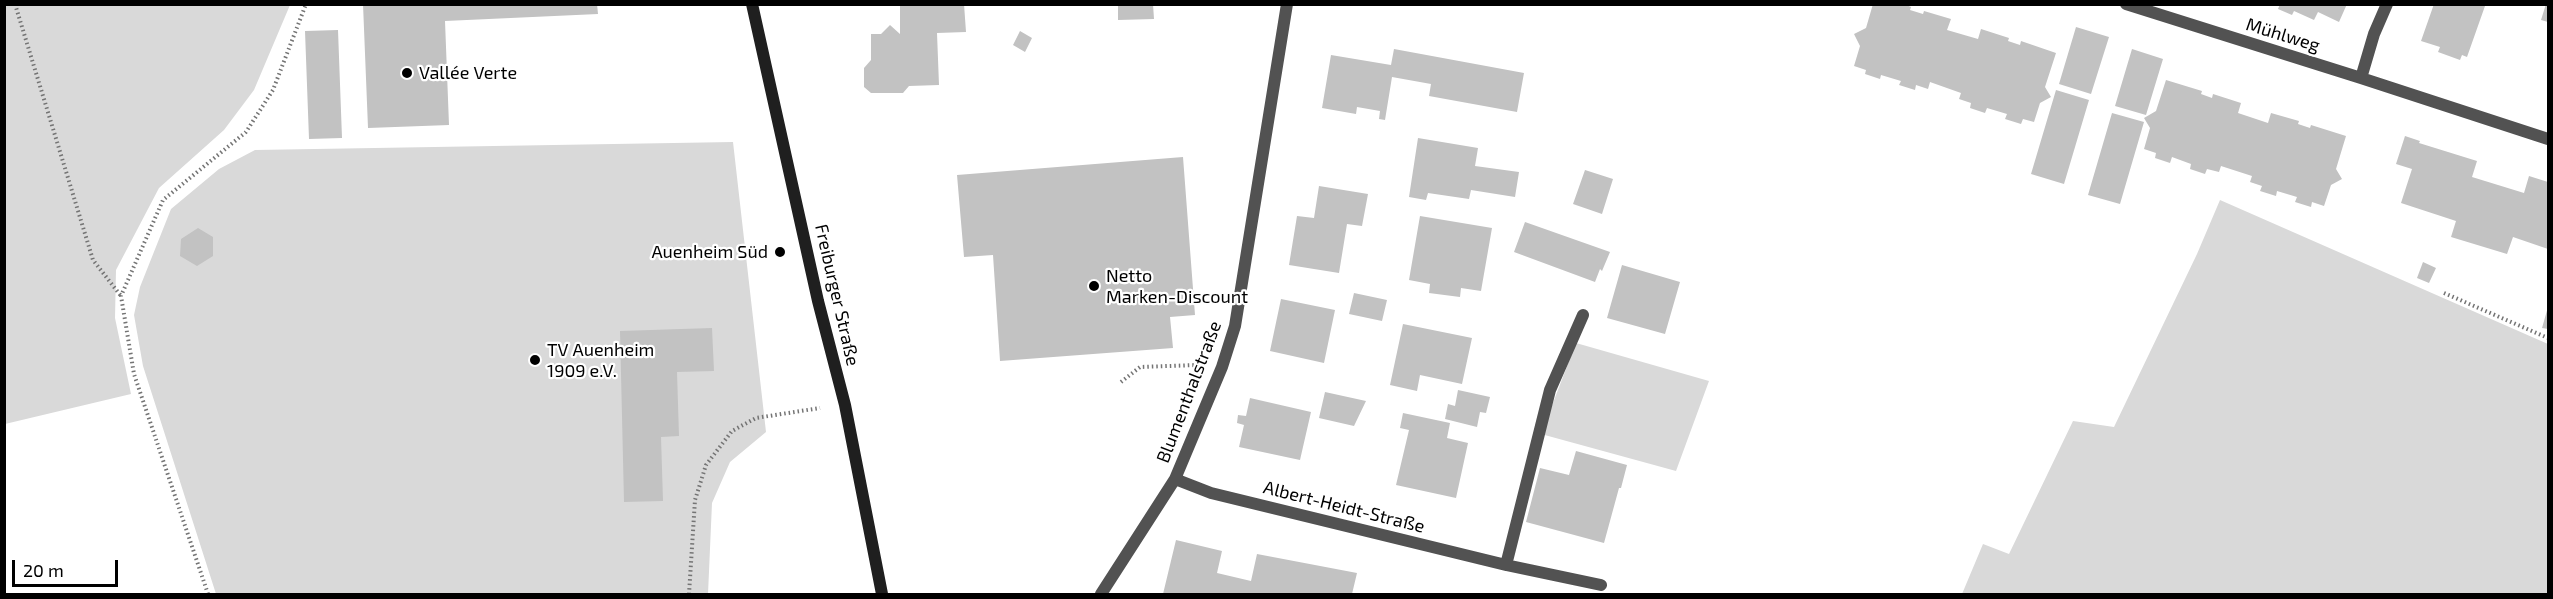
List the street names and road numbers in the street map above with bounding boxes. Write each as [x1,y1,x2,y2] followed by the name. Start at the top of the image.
[2243,14,2323,56] street label: Mühlweg
[810,222,864,368] street label: Freiburger Straße
[1152,318,1226,466] street label: Blumenthalstraße
[1261,477,1427,537] street label: Albert-Heidt-Straße

